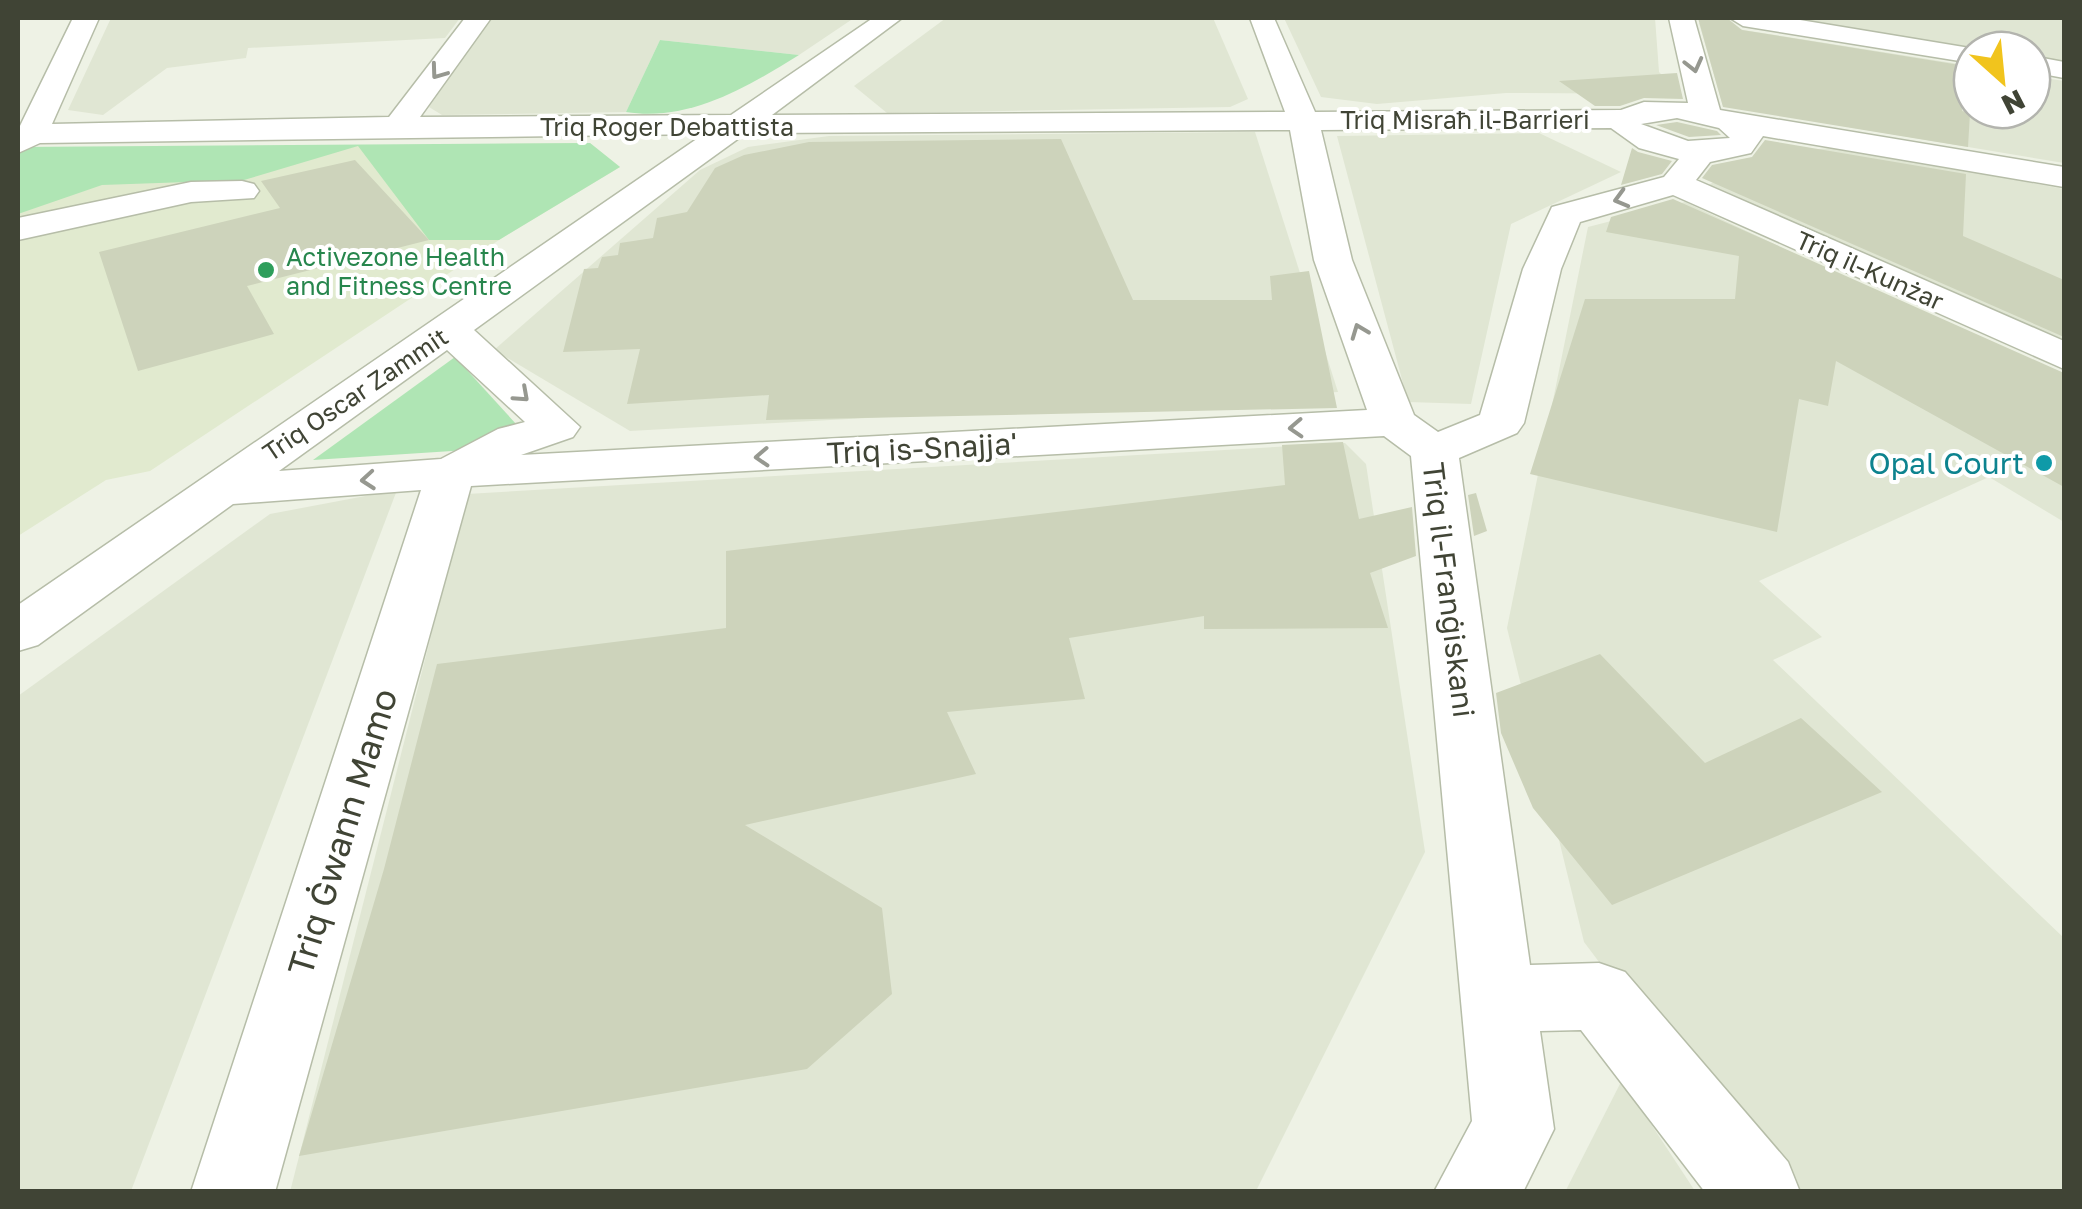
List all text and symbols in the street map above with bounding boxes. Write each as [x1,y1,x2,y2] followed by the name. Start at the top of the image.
[1952,30,2052,130] north arrow
[1682,56,1703,73] one-way arrow
[432,61,450,79] one-way arrow
[1997,83,2031,122] text: N
[1340,104,1590,135] street label: Triq Misraħ il-Barrieri
[540,111,794,142] street label: Triq Roger Debattista
[1613,187,1630,208] one-way arrow
[1791,224,1949,316] street label: Triq il-Kunżar
[286,241,512,301] place label: Activezone Health and Fitness Centre
[255,259,277,281] marker: Activezone Health and Fitness Centre
[256,321,454,467] street label: Triq Oscar Zammit
[1351,323,1371,340] one-way arrow
[510,383,529,401] one-way arrow
[1288,417,1304,438] one-way arrow
[826,425,1018,471] street label: Triq is-Snajja'
[1868,445,2024,481] place label: Opal Court
[754,446,770,467] one-way arrow
[2033,452,2055,474] marker: Opal Court
[1416,460,1482,720] street label: Triq il-Franġiskani
[359,468,375,490] one-way arrow
[278,684,406,980] street label: Triq Ġwann Mamo

